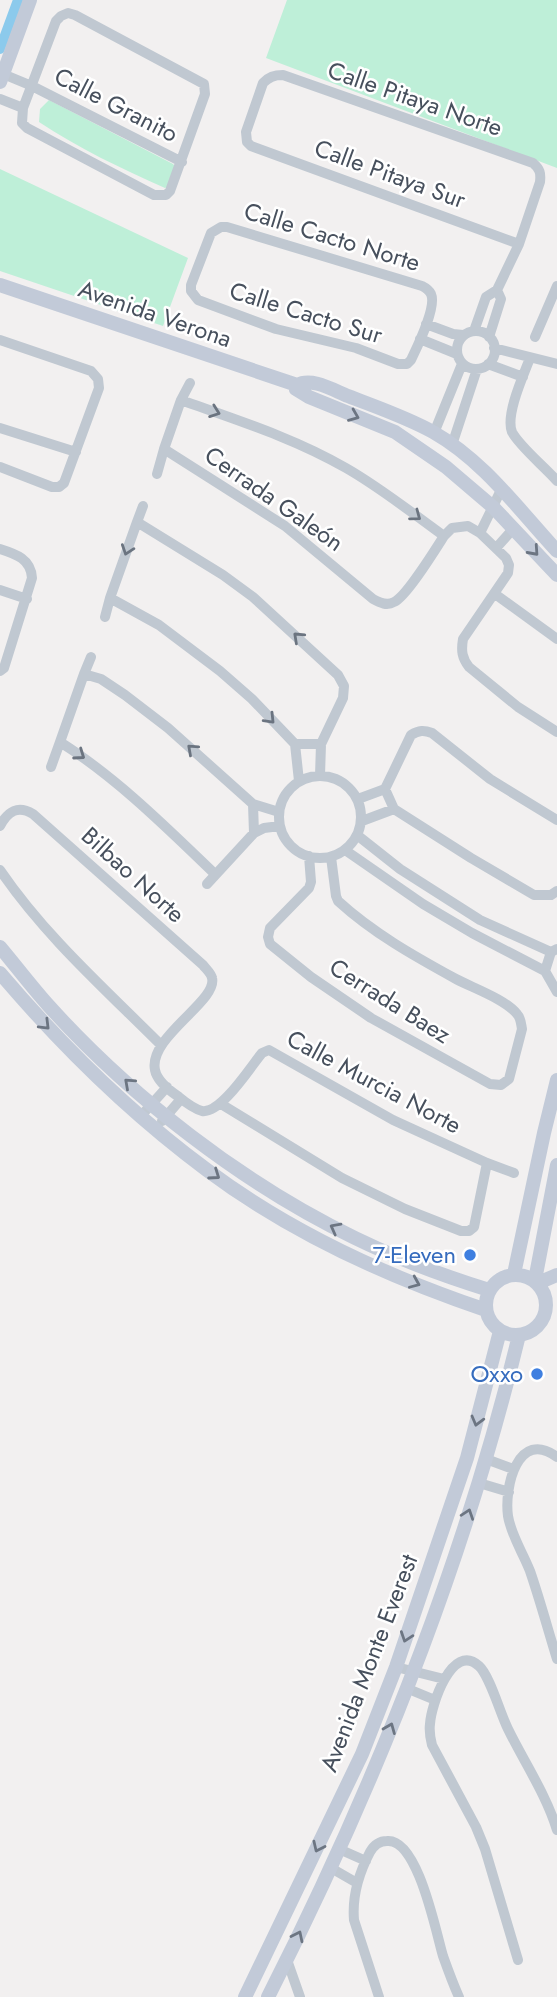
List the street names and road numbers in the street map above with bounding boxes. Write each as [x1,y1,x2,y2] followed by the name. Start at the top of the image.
[323,52,507,145] street label: Calle Pitaya Norte
[48,58,184,151] street label: Calle Granito
[310,130,471,217] street label: Calle Pitaya Sur
[240,193,424,280] street label: Calle Cacto Norte
[74,271,236,356] street label: Avenida Verona
[225,273,388,353] street label: Calle Cacto Sur
[198,438,351,560] street label: Cerrada Galeón
[74,819,193,931] street label: Bilbao Norte
[323,949,458,1052] street label: Cerrada Baez
[281,1021,468,1142] street label: Calle Murcia Norte
[311,1549,426,1777] street label: Avenida Monte Everest

